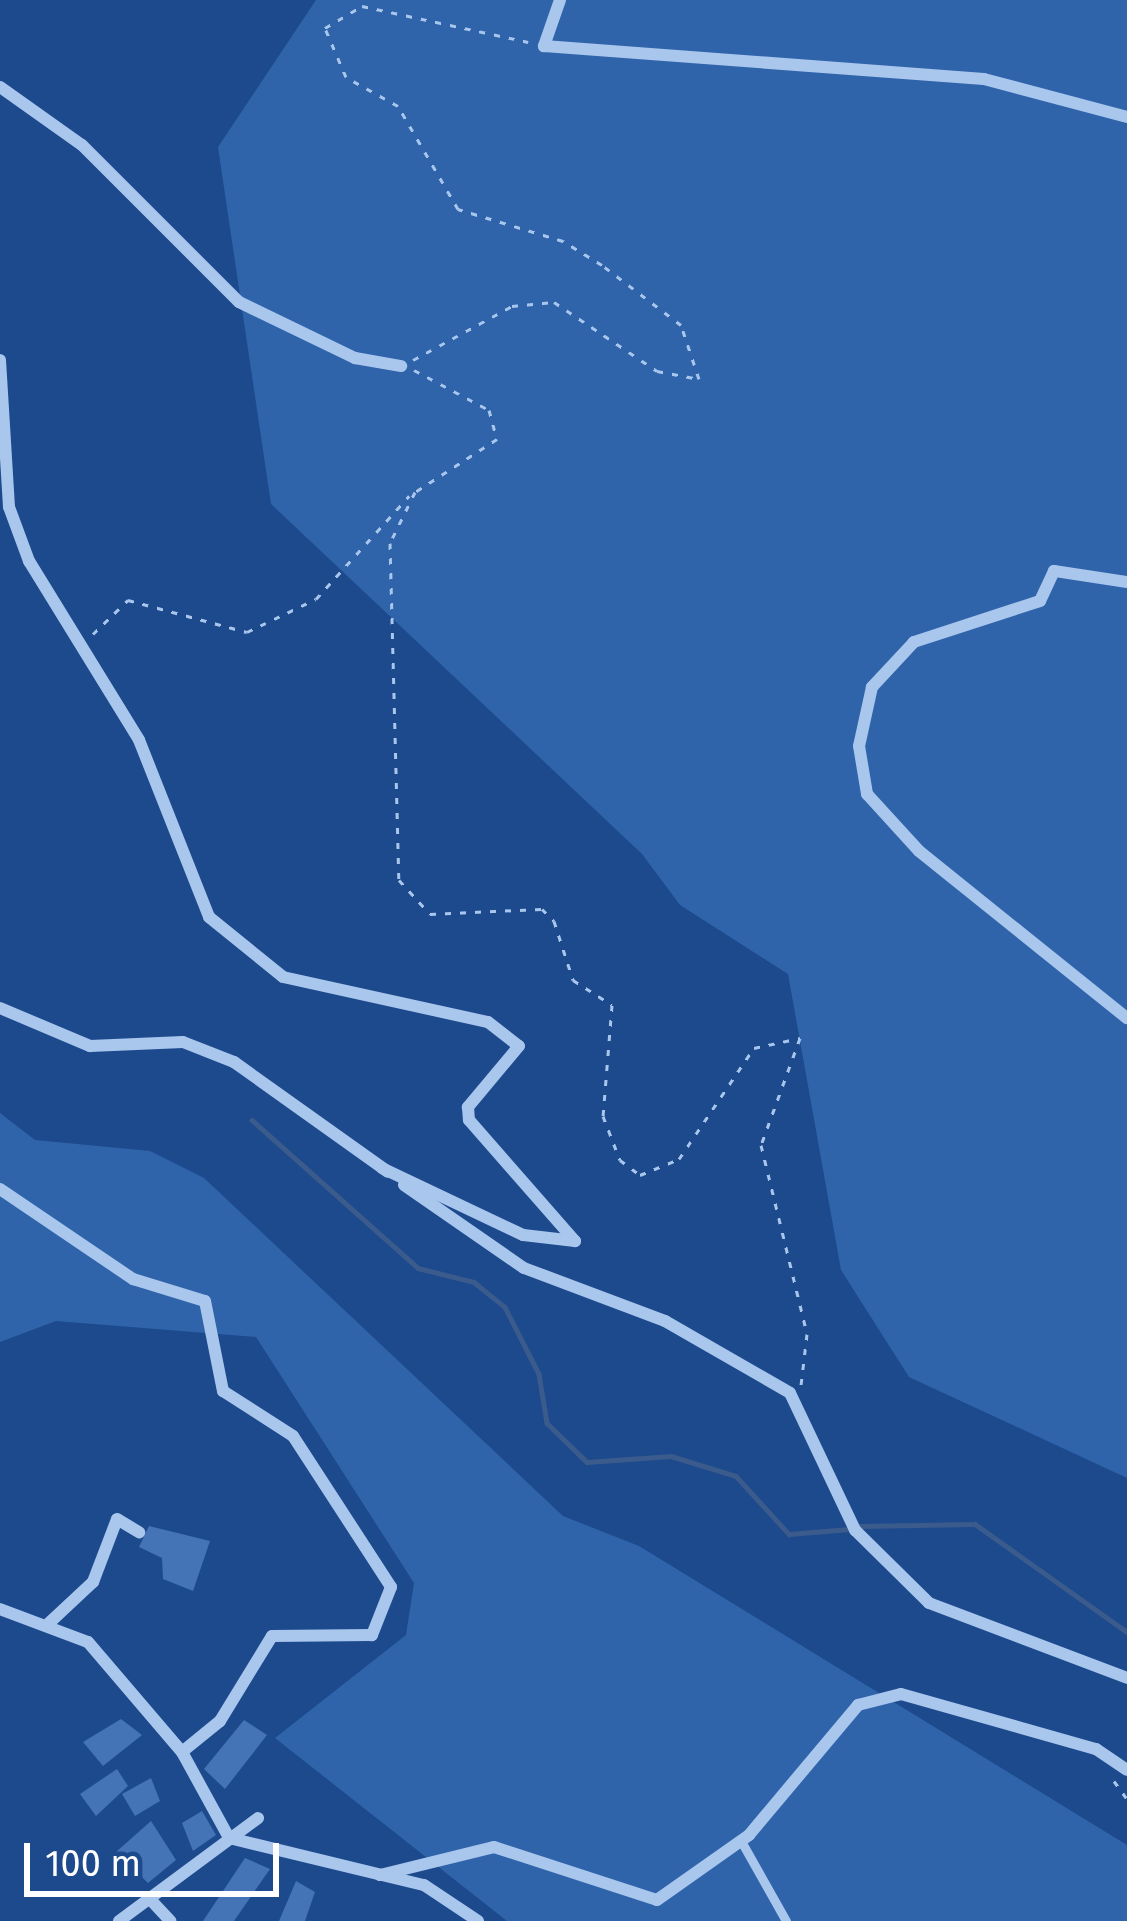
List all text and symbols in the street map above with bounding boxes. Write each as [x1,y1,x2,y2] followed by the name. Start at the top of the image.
[30,1819,285,1893] scale bar
[45,1842,141,1886] text: 100 m

